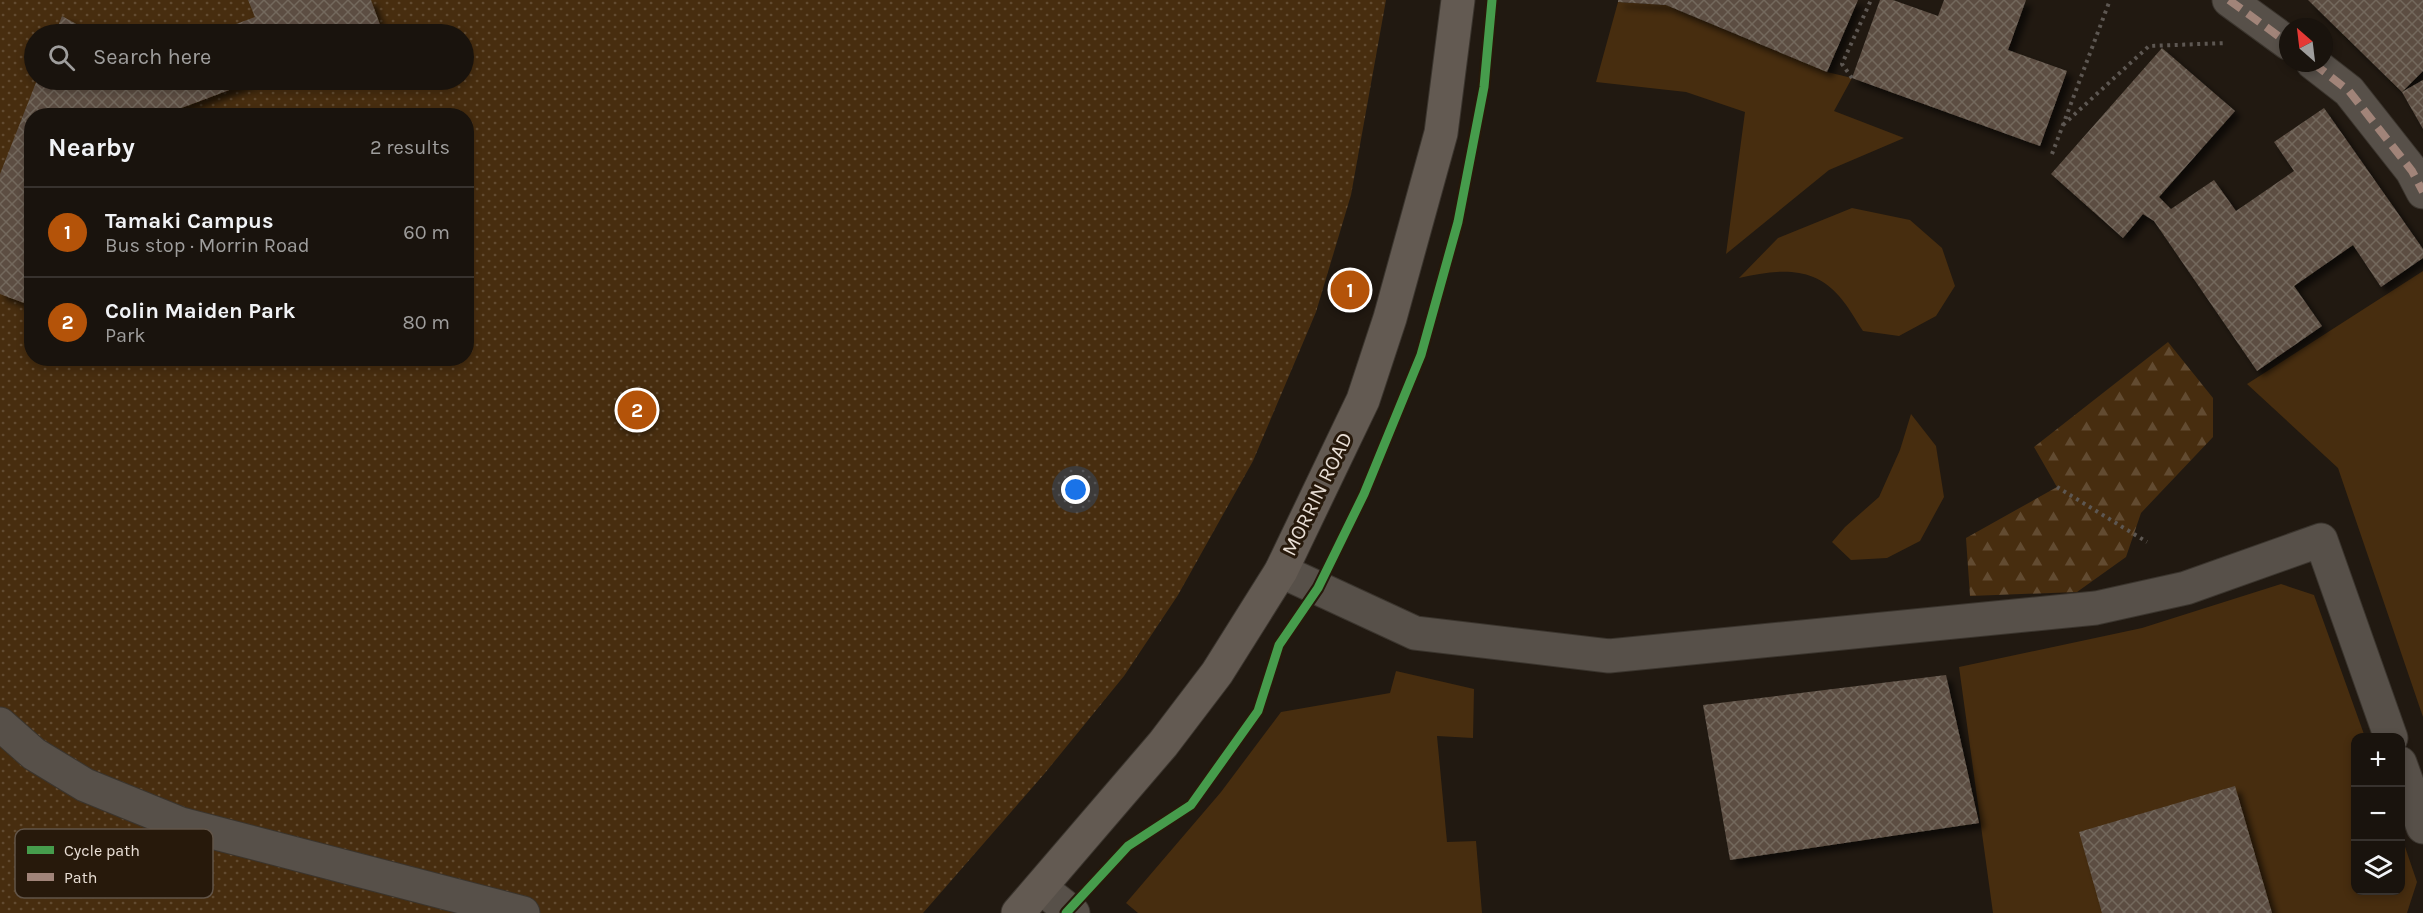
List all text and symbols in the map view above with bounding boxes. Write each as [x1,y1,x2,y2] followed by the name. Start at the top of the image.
[2279,18,2333,72] north arrow
[24,24,474,90] search box
[45,41,78,74] icon: search
[93,44,211,70] text: Search here
[48,132,135,163] text: Nearby
[370,136,450,159] text: 2 results
[105,208,274,234] text: Tamaki Campus
[64,221,71,244] text: 1
[403,221,450,244] text: 60 m
[105,234,310,257] text: Bus stop · Morrin Road
[1330,268,1370,312] pin: 1
[105,298,296,324] text: Colin Maiden Park
[61,311,74,334] text: 2
[402,311,450,334] text: 80 m
[105,324,146,347] text: Park
[618,388,656,432] pin: 2
[1277,428,1357,560] street label: MORRIN ROAD
[1061,475,1090,504] your location
[2351,733,2405,895] map controls
[2351,733,2405,787] button: +
[2351,787,2405,841] button: −
[15,829,213,898] legend
[64,841,140,860] text: Cycle path
[2351,841,2405,895] button: layers
[64,868,97,887] text: Path

